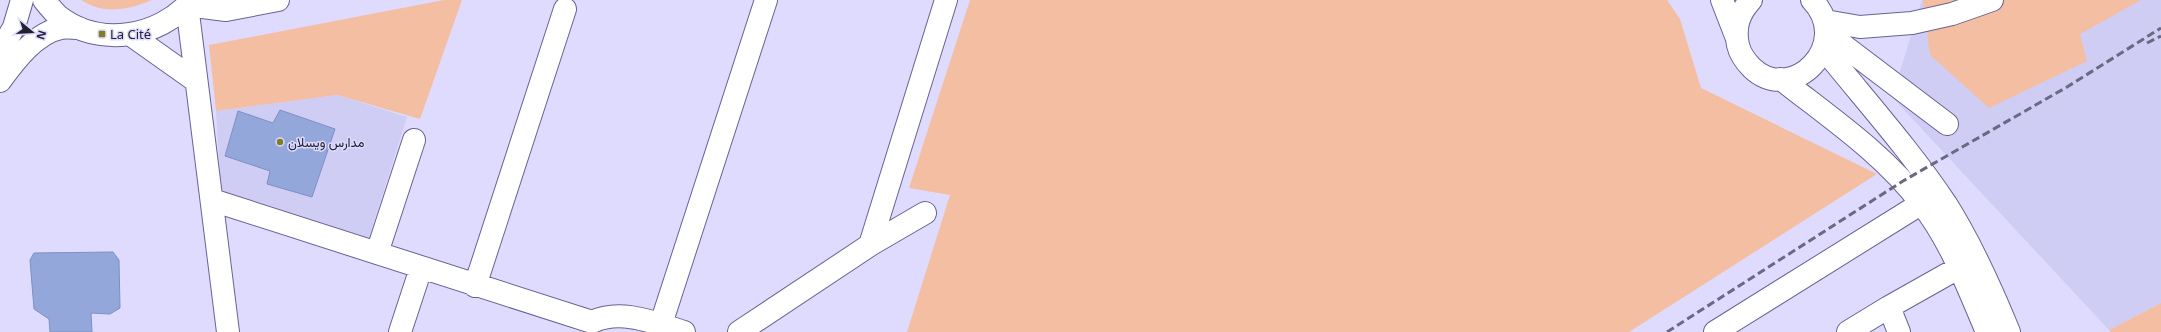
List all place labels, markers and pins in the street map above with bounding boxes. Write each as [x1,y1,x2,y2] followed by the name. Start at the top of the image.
[110,25,151,43] place label: La Cité
[97,29,107,39] marker: La Cité
[288,133,365,151] place label: مدارس ويسلان
[275,137,285,147] marker: مدارس ويسلان

